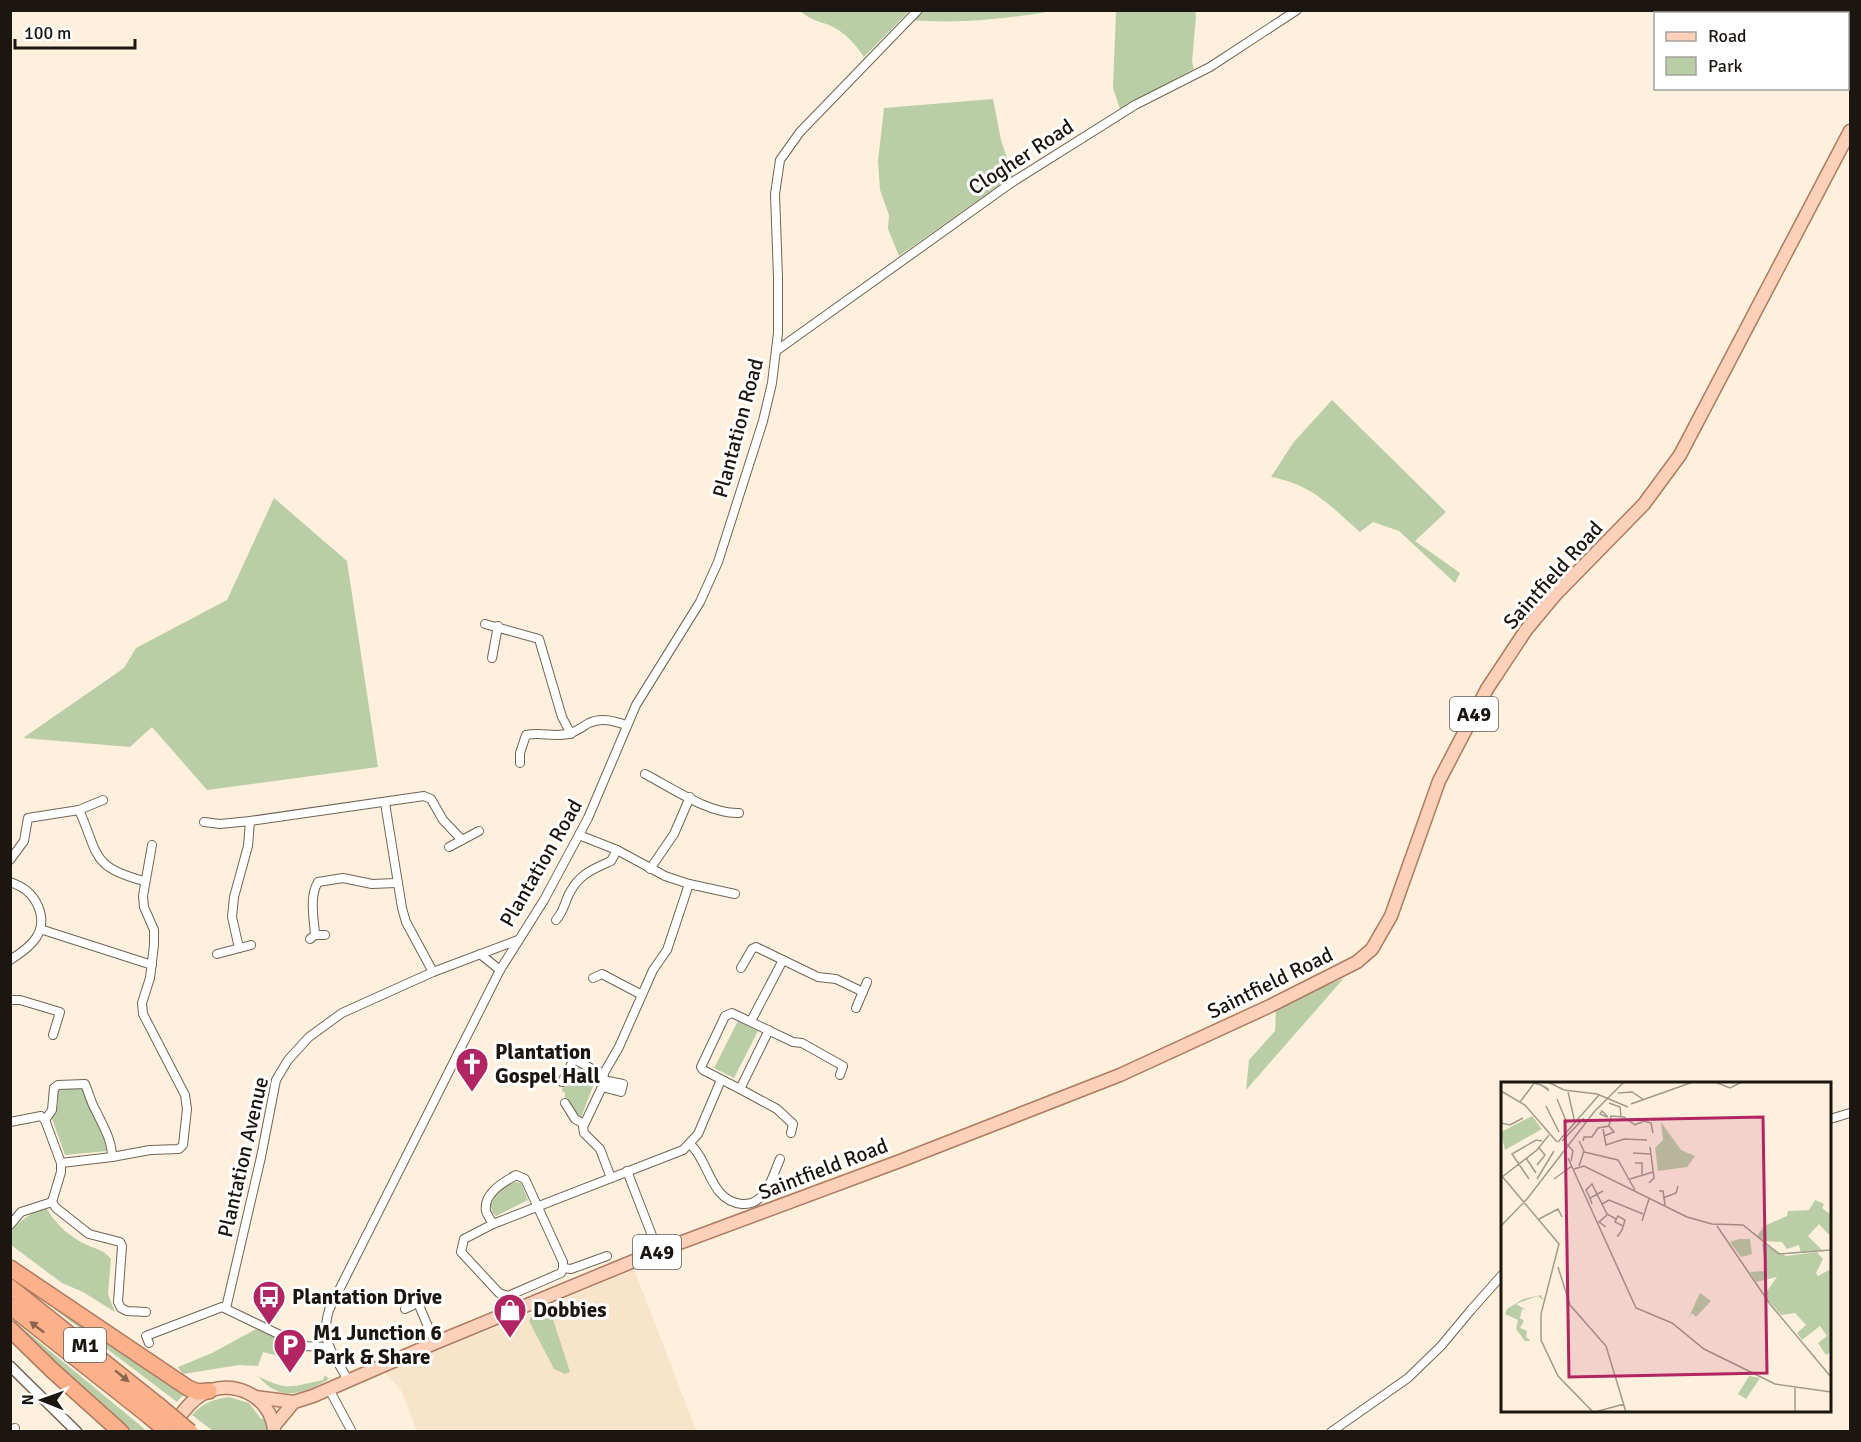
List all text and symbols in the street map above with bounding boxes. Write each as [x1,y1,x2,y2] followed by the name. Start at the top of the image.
[15,12,135,50] scale bar
[1654,12,1849,90] legend
[24,22,71,44] text: 100 m
[1708,25,1747,47] text: Road
[1708,55,1743,77] text: Park
[964,113,1078,201] street label: Clogher Road
[707,356,769,500] street label: Plantation Road
[1498,516,1608,634] street label: Saintfield Road
[1450,697,1498,731] road number: A49
[494,795,588,931] street label: Plantation Road
[1203,941,1337,1025] street label: Saintfield Road
[495,1039,600,1089] place label: Plantation Gospel Hall
[454,1046,490,1093] church icon: Plantation Gospel Hall
[212,1074,274,1240] street label: Plantation Avenue
[1501,1082,1831,1412] inset map
[755,1132,891,1206] street label: Saintfield Road
[633,1235,681,1269] road number: A49
[251,1279,287,1326] bus stop icon: Plantation Drive
[292,1284,442,1310] place label: Plantation Drive
[492,1292,528,1339] shop icon: Dobbies
[533,1297,606,1323] place label: Dobbies
[313,1320,442,1370] place label: M1 Junction 6 Park & Share
[30,1321,45,1333] one-way arrow
[272,1327,308,1374] parking icon: M1 Junction 6 Park & Share
[64,1328,106,1362] road number: M1
[114,1369,130,1382] one-way arrow
[12,1370,72,1430] north arrow
[18,1394,38,1405] text: N

